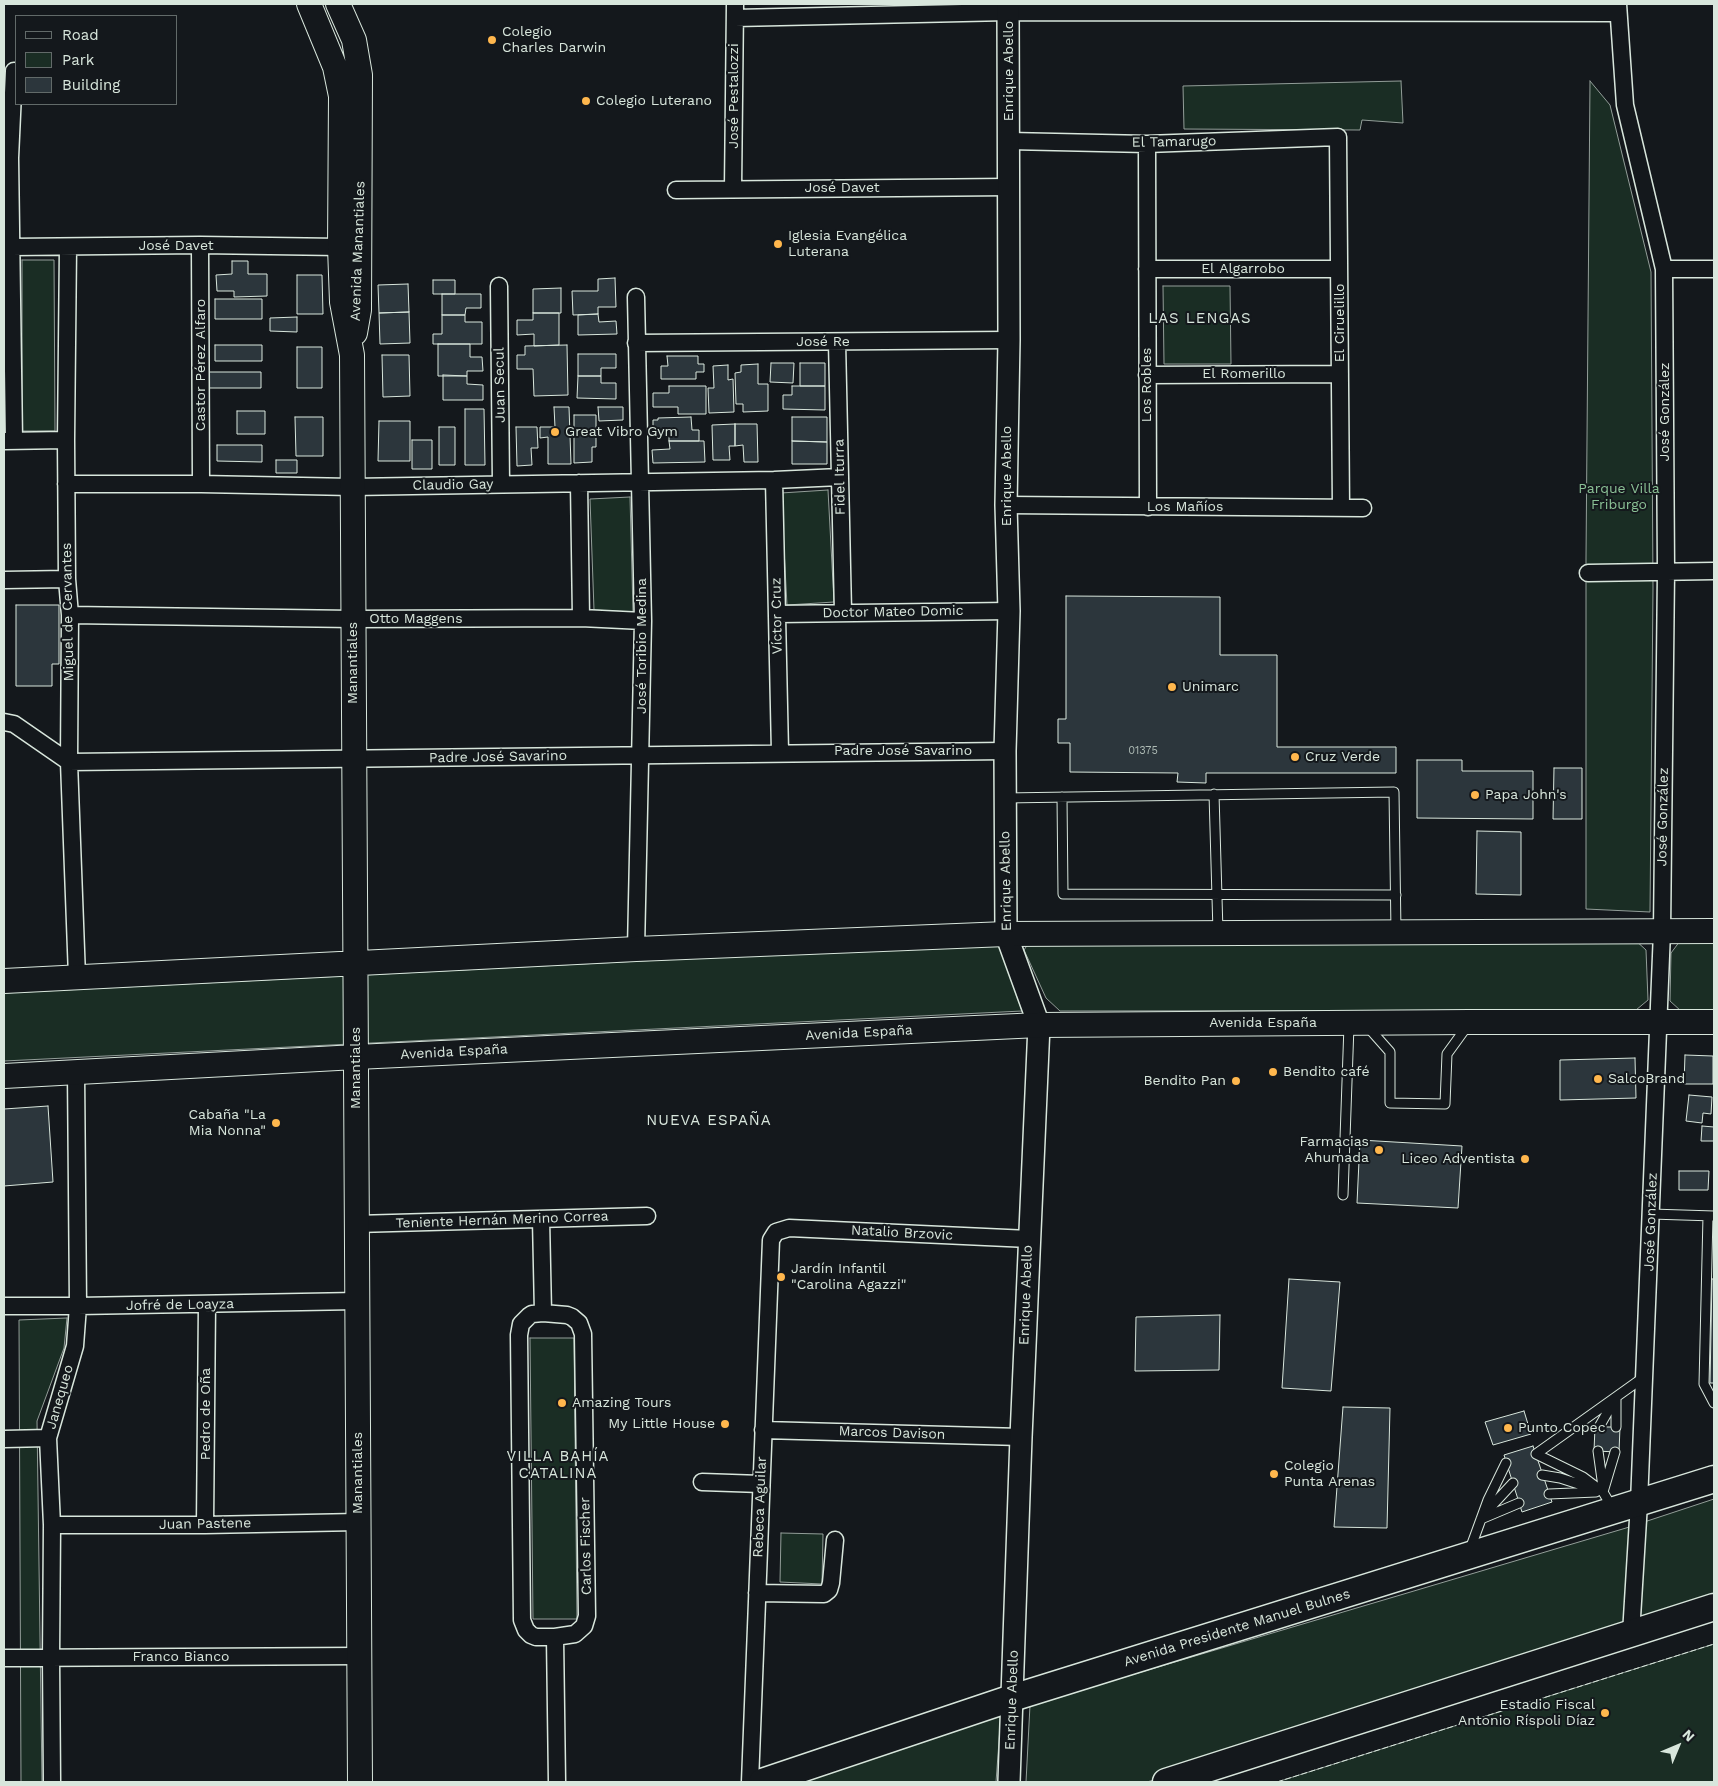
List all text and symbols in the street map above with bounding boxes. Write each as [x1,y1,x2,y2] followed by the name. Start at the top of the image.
[15,15,178,105] legend
[1001,21,1017,121] street label: Enrique Abello
[502,24,606,56] place label: Colegio Charles Darwin
[62,26,99,44] text: Road
[486,34,498,46] marker: Colegio Charles Darwin
[726,43,742,149] street label: José Pestalozzi
[62,51,94,69] text: Park
[62,76,120,94] text: Building
[596,93,712,109] place label: Colegio Luterano
[580,95,592,107] marker: Colegio Luterano
[1132,133,1216,151] street label: El Tamarugo
[804,180,880,196] street label: José Davet
[347,181,369,321] street label: Avenida Manantiales
[788,228,907,260] place label: Iglesia Evangélica Luterana
[138,238,214,254] street label: José Davet
[772,238,784,250] marker: Iglesia Evangélica Luterana
[1201,261,1285,277] street label: El Algarrobo
[1332,284,1348,362] street label: El Ciruelillo
[193,299,209,431] street label: Castor Pérez Alfaro
[1147,310,1253,328] district label: LAS LENGAS
[796,334,850,350] street label: José Re
[491,347,509,423] street label: Juan Secul
[1139,348,1155,422] street label: Los Robles
[1657,363,1673,461] street label: José González
[1202,366,1286,382] street label: El Romerillo
[565,424,678,440] place label: Great Vibro Gym
[549,426,561,438] marker: Great Vibro Gym
[999,426,1015,526] street label: Enrique Abello
[831,439,849,515] street label: Fidel Iturra
[412,476,494,494] street label: Claudio Gay
[1578,481,1660,514] park label: Parque Villa Friburgo
[1147,499,1223,515] street label: Los Mañíos
[58,542,78,682] street label: Miguel de Cervantes
[768,577,786,655] street label: Víctor Cruz
[634,578,650,714] street label: José Toribio Medina
[822,602,964,622] street label: Doctor Mateo Domic
[369,611,463,627] street label: Otto Maggens
[345,622,361,704] street label: Manantiales
[1182,679,1239,695] place label: Unimarc
[1166,681,1178,693] marker: Unimarc
[834,743,972,759] street label: Padre José Savarino
[1128,744,1158,758] house number: 01375
[429,747,567,767] street label: Padre José Savarino
[1305,749,1380,765] place label: Cruz Verde
[1289,751,1301,763] marker: Cruz Verde
[1654,767,1672,867] street label: José González
[1485,787,1567,803] place label: Papa John's
[1469,789,1481,801] marker: Papa John's
[997,831,1015,931] street label: Enrique Abello
[1209,1015,1317,1031] street label: Avenida España
[805,1022,913,1044] street label: Avenida España
[348,1027,364,1109] street label: Manantiales
[400,1041,508,1063] street label: Avenida España
[1283,1064,1370,1080] place label: Bendito café
[1267,1066,1279,1078] marker: Bendito café
[1608,1071,1685,1087] place label: SalcoBrand
[1143,1073,1226,1089] place label: Bendito Pan
[1592,1073,1604,1085] marker: SalcoBrand
[1230,1075,1242,1087] marker: Bendito Pan
[188,1107,266,1140] place label: Cabaña "La Mia Nonna"
[645,1112,773,1130] district label: NUEVA ESPAÑA
[270,1117,282,1129] marker: Cabaña "La Mia Nonna"
[1299,1134,1369,1166] place label: Farmacias Ahumada
[1373,1144,1385,1156] marker: Farmacias Ahumada
[1401,1151,1515,1167] place label: Liceo Adventista
[1519,1153,1531,1165] marker: Liceo Adventista
[1641,1172,1661,1272] street label: José González
[395,1208,609,1232] street label: Teniente Hernán Merino Correa
[850,1222,954,1244] street label: Natalio Brzovic
[1016,1245,1036,1345] street label: Enrique Abello
[791,1261,906,1294] place label: Jardín Infantil "Carolina Agazzi"
[775,1271,787,1283] marker: Jardín Infantil "Carolina Agazzi"
[126,1296,234,1314] street label: Jofré de Loayza
[43,1363,77,1431] street label: Janequeo
[198,1368,214,1460] street label: Pedro de Oña
[572,1395,671,1411] place label: Amazing Tours
[556,1397,568,1409] marker: Amazing Tours
[608,1416,715,1432] place label: My Little House
[719,1418,731,1430] marker: My Little House
[1518,1420,1605,1436] place label: Punto Copec
[1502,1422,1514,1434] marker: Punto Copec
[838,1423,946,1443] street label: Marcos Davison
[350,1432,366,1514] street label: Manantiales
[505,1448,611,1483] district label: VILLA BAHÍA CATALINA
[750,1456,770,1558] street label: Rebeca Aguilar
[1284,1458,1375,1490] place label: Colegio Punta Arenas
[1268,1468,1280,1480] marker: Colegio Punta Arenas
[577,1497,595,1595] street label: Carlos Fischer
[159,1515,251,1533] street label: Juan Pastene
[1122,1586,1352,1670] street label: Avenida Presidente Manuel Bulnes
[133,1649,229,1665] street label: Franco Bianco
[1002,1650,1022,1750] street label: Enrique Abello
[1458,1697,1595,1730] place label: Estadio Fiscal Antonio Ríspoli Díaz
[1599,1707,1611,1719] marker: Estadio Fiscal Antonio Ríspoli Díaz
[1653,1721,1703,1771] north arrow
[1679,1726,1698,1745] text: N

